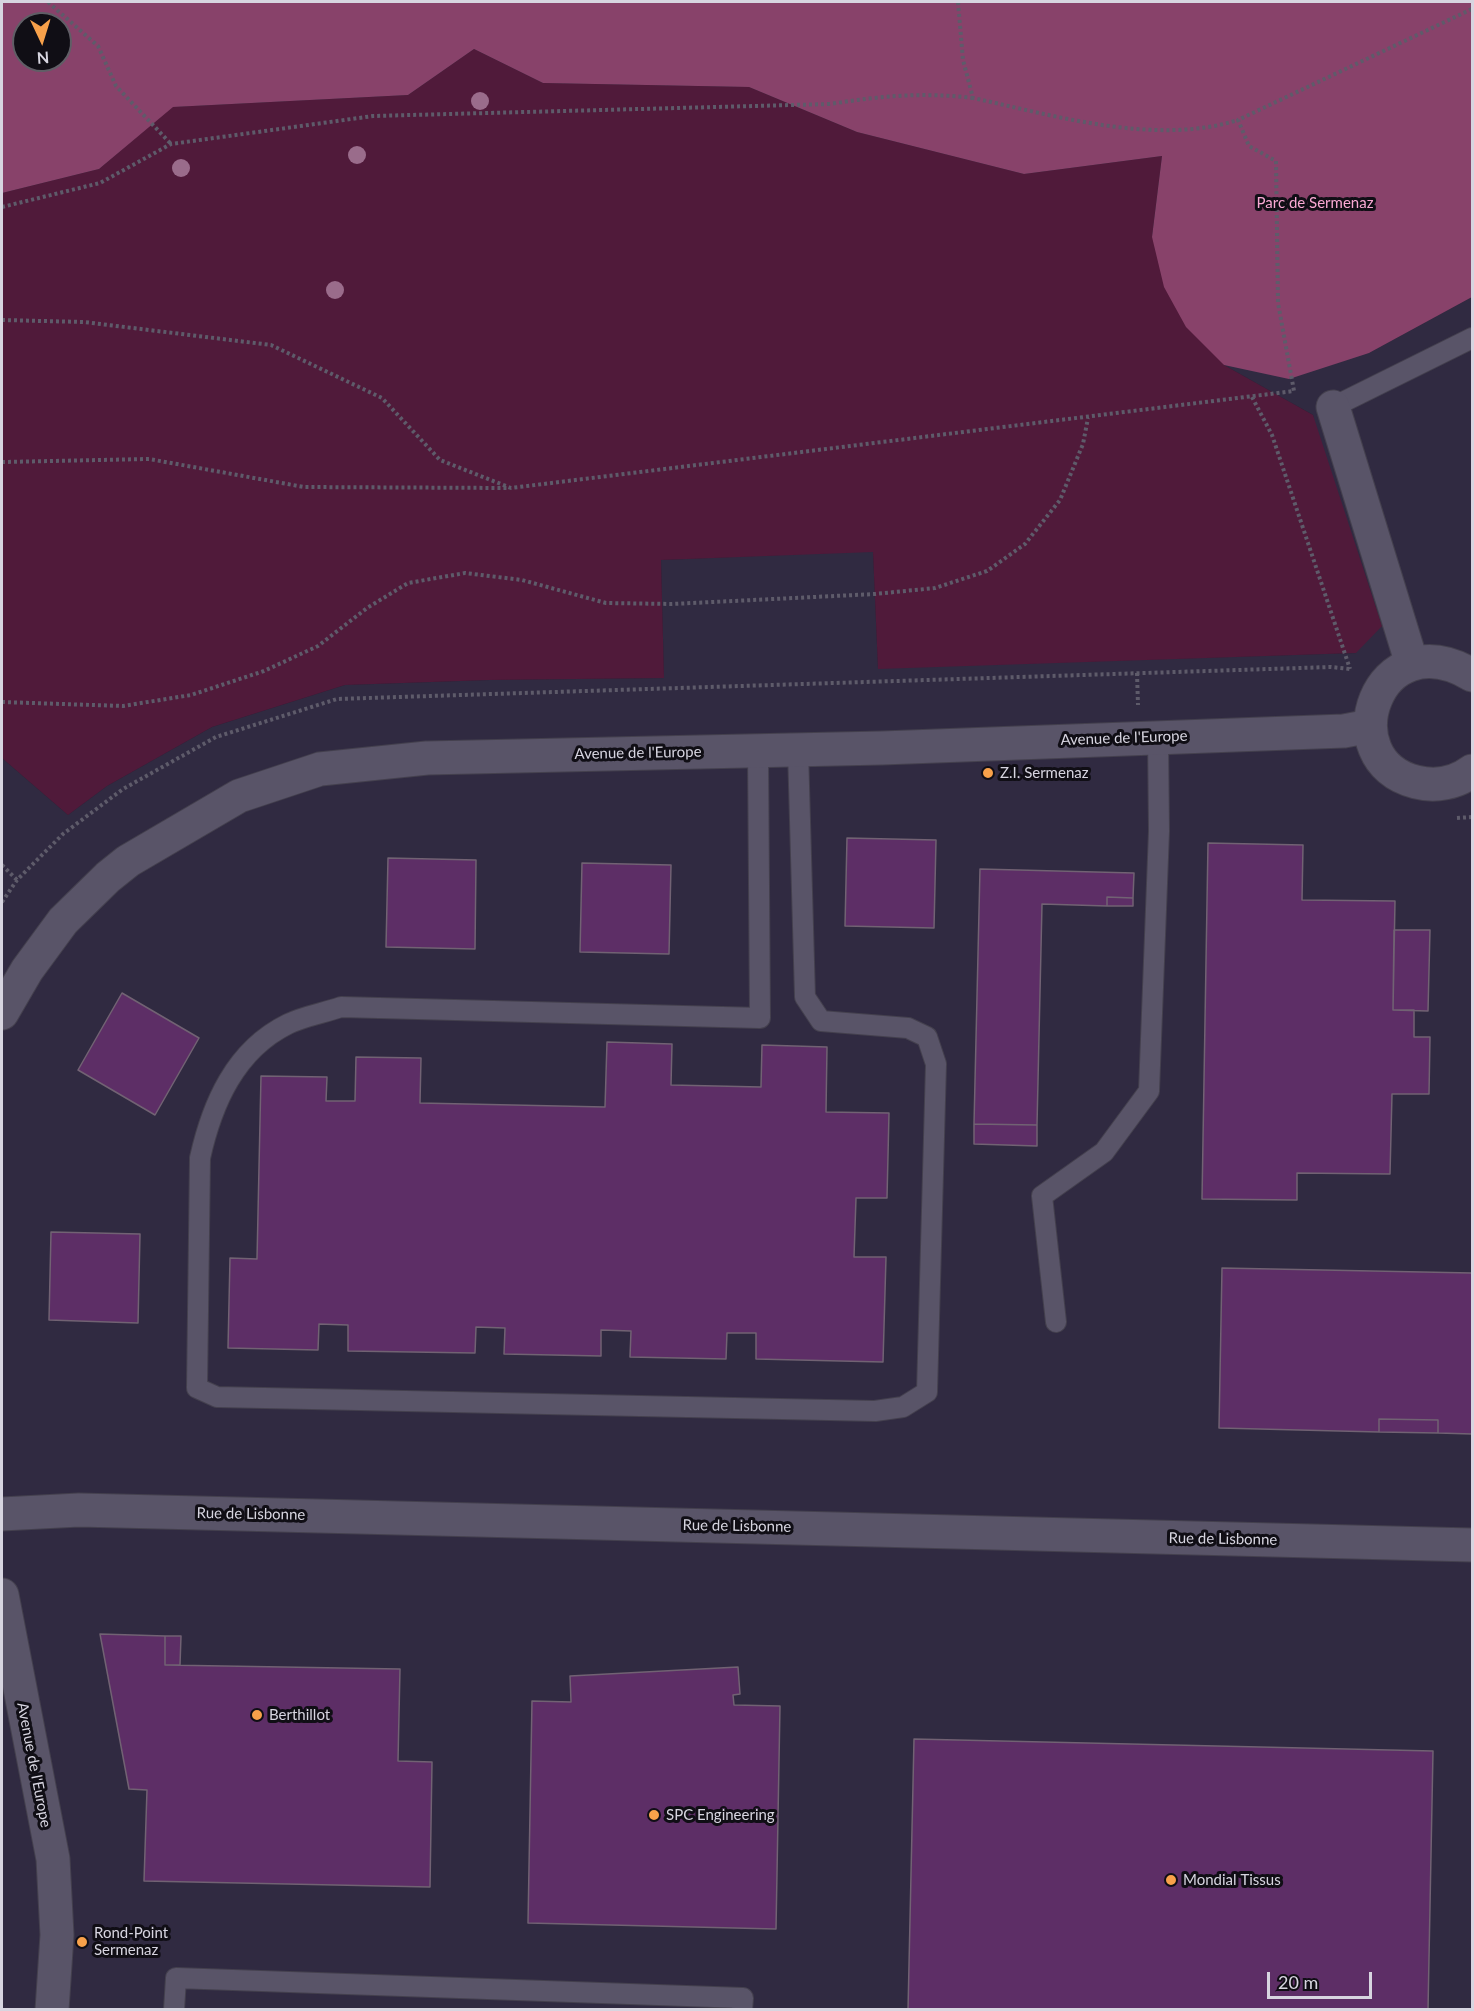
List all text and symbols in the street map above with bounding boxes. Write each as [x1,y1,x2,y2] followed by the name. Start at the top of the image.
[12,12,72,72] north arrow
[36,49,50,68] text: N
[1257,194,1373,212] park label: Parc de Sermenaz
[1060,727,1188,749] street label: Avenue de l'Europe
[574,743,702,763] street label: Avenue de l'Europe
[1000,764,1088,782] place label: Z.I. Sermenaz
[981,766,995,780] marker: Z.I. Sermenaz
[196,1504,306,1524] street label: Rue de Lisbonne
[682,1516,792,1536] street label: Rue de Lisbonne
[1168,1529,1278,1549] street label: Rue de Lisbonne
[13,1701,55,1829] street label: Avenue de l'Europe
[269,1706,330,1724] place label: Berthillot
[250,1708,264,1722] marker: Berthillot
[666,1806,775,1824] place label: SPC Engineering
[647,1808,661,1822] marker: SPC Engineering
[1183,1871,1281,1889] place label: Mondial Tissus
[1164,1873,1178,1887] marker: Mondial Tissus
[94,1924,168,1959] place label: Rond-Point Sermenaz
[75,1935,89,1949] marker: Rond-Point Sermenaz
[1270,1960,1375,1998] scale bar
[1278,1971,1318,1993] text: 20 m

